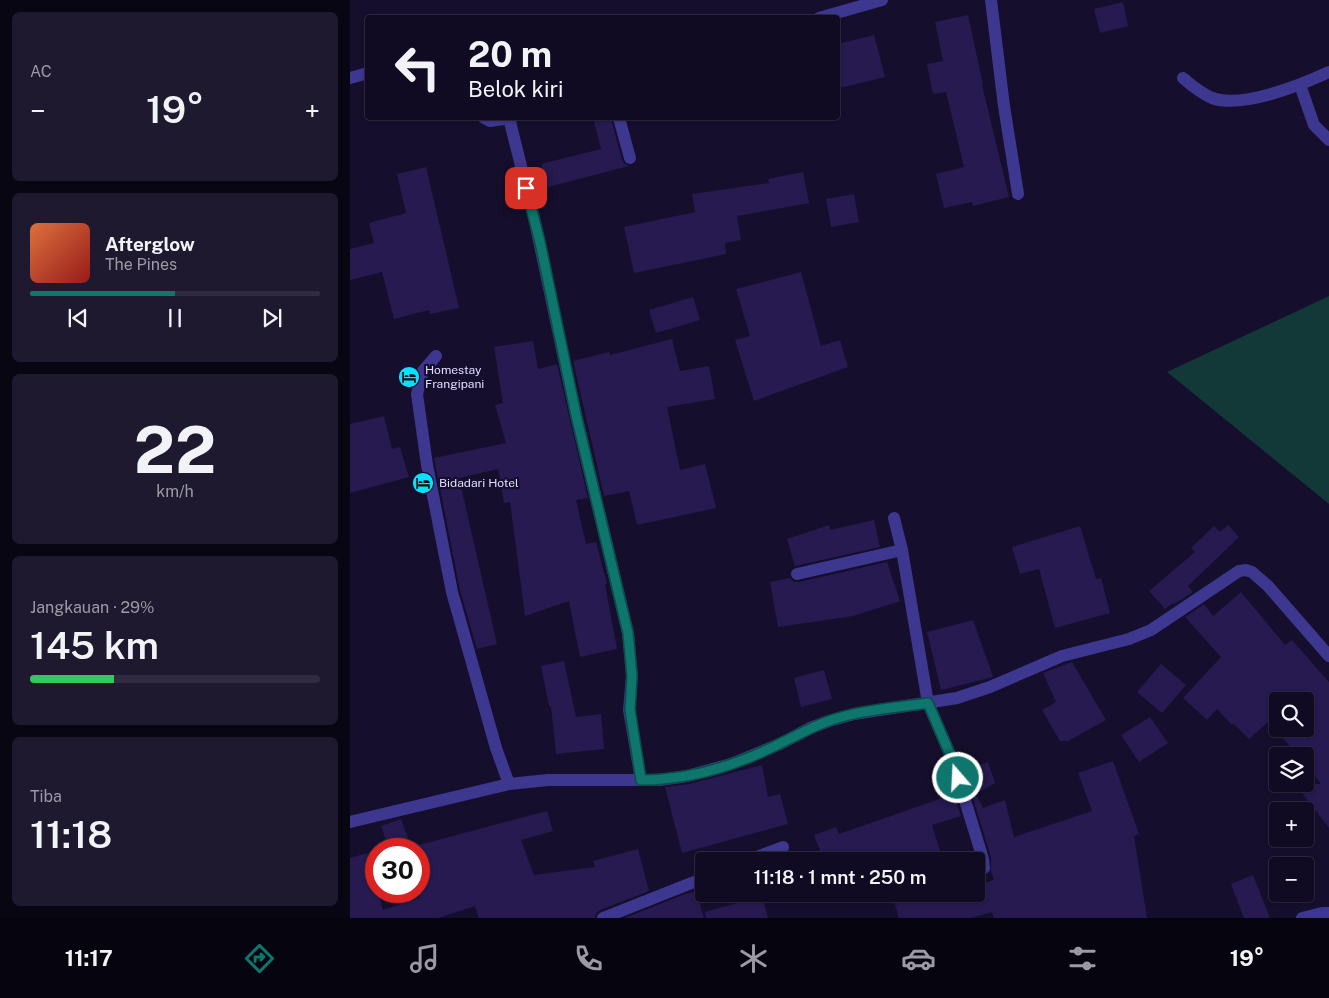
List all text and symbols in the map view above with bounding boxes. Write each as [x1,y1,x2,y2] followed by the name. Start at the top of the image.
[468,34,552,75] text: 20 m
[385,35,450,100] icon: left
[30,62,52,81] text: AC
[468,76,564,102] text: Belok kiri
[146,87,204,132] text: 19°
[30,94,46,127] text: −
[304,94,320,127] text: +
[505,167,547,209] pin
[512,174,540,202] icon: arrive
[105,233,195,255] text: Afterglow
[105,255,177,274] text: The Pines
[64,304,92,332] icon: previous
[161,304,189,332] icon: pause
[258,304,286,332] icon: next
[425,363,484,391] place label: Homestay Frangipani
[397,365,421,389] hotel icon: Homestay Frangipani
[134,411,216,488] text: 22
[411,471,435,495] hotel icon: Bidadari Hotel
[439,476,519,490] place label: Bidadari Hotel
[156,482,194,501] text: km/h
[30,598,155,617] text: Jangkauan · 29%
[30,623,159,668] text: 145 km
[1269,692,1314,902] map controls
[1269,692,1314,737] button: search
[1269,747,1314,792] button: layers
[931,751,983,803] position arrow
[30,787,62,806] text: Tiba
[1269,802,1314,847] button: +
[30,812,112,857] text: 11:18
[365,838,430,903] speed limit sign: 30
[1269,857,1314,902] button: −
[753,866,927,888] text: 11:18 · 1 mnt · 250 m
[242,941,277,976] icon: directions
[407,941,442,976] icon: music
[571,941,606,976] icon: phone
[736,941,771,976] icon: climate
[901,941,936,976] icon: car
[1065,941,1100,976] icon: filters
[65,945,113,971] text: 11:17
[1230,945,1264,971] text: 19°

